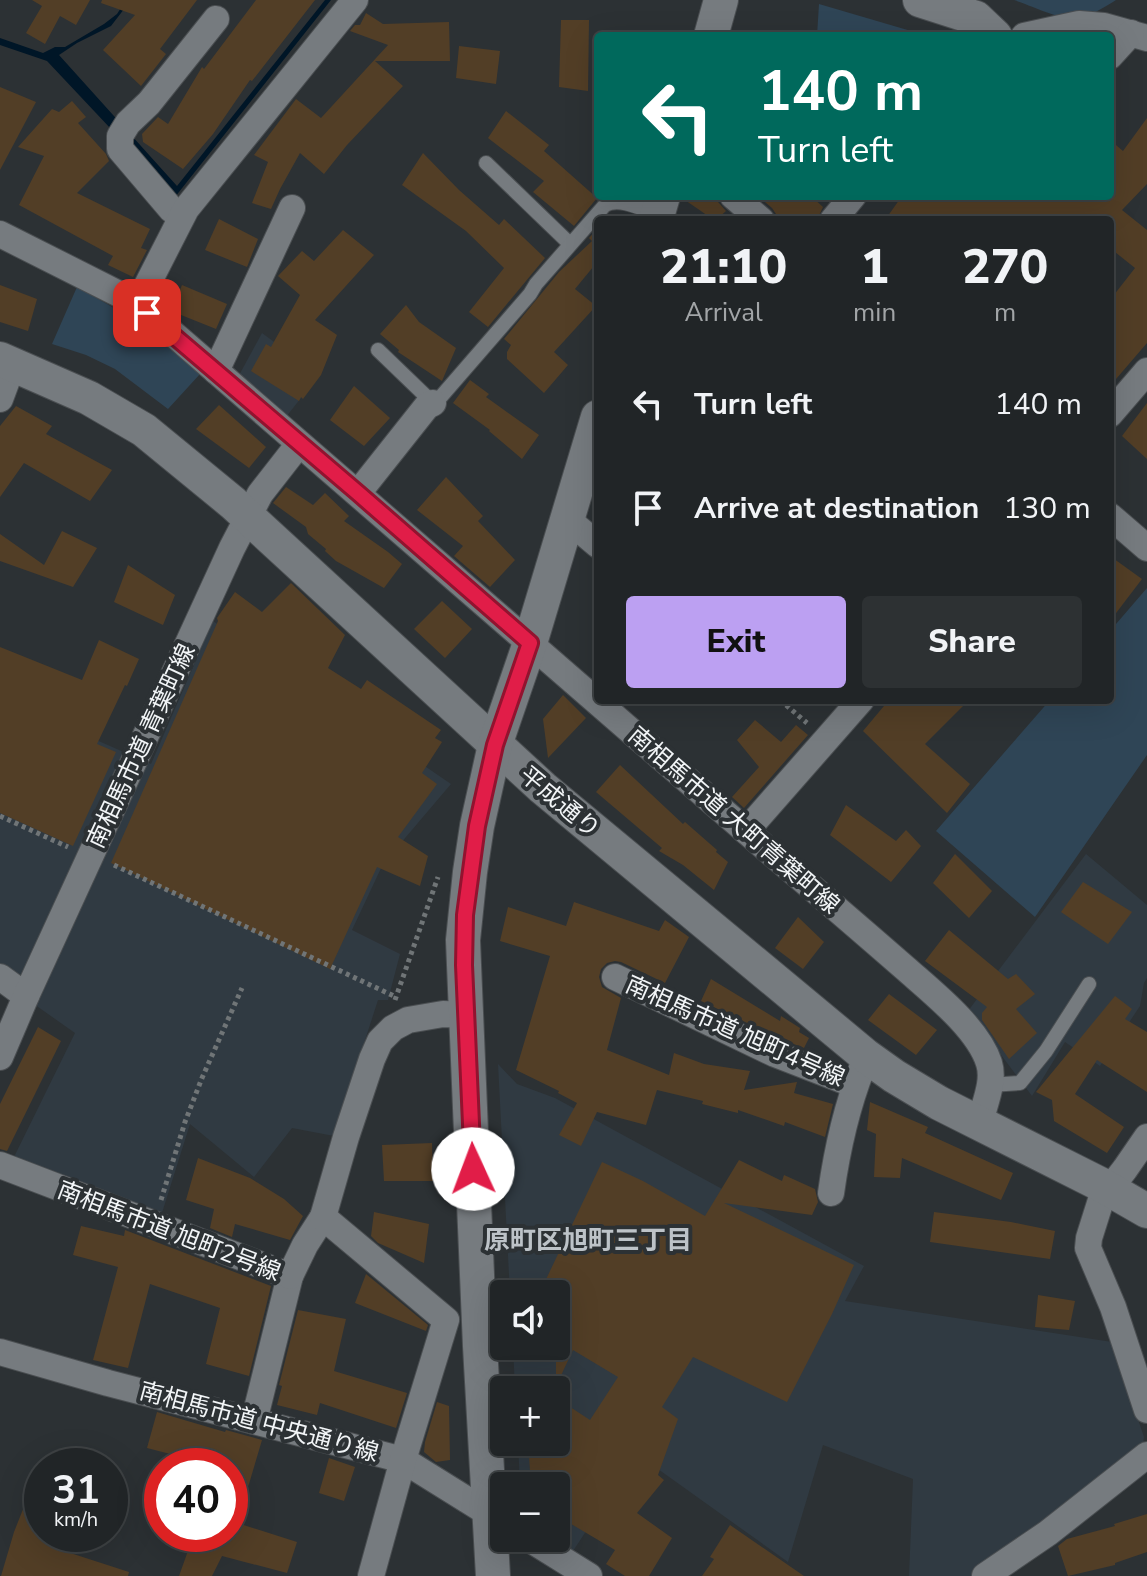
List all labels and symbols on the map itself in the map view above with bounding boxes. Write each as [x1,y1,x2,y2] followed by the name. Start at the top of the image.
[113,279,181,347] pin
[80,639,202,853] street label: 南相馬市道 青葉町線
[622,719,846,921] street label: 南相馬市道 大町青葉町線
[513,759,607,845] street label: 平成通り
[620,968,850,1094] street label: 南相馬市道 旭町4号線
[431,1127,515,1211] position arrow
[53,1174,285,1288] street label: 南相馬市道 旭町2号線
[484,1223,692,1258] district label: 原町区旭町三丁目
[136,1375,382,1469] street label: 南相馬市道 中央通り線
[144,1448,248,1552] speed limit sign: 40

